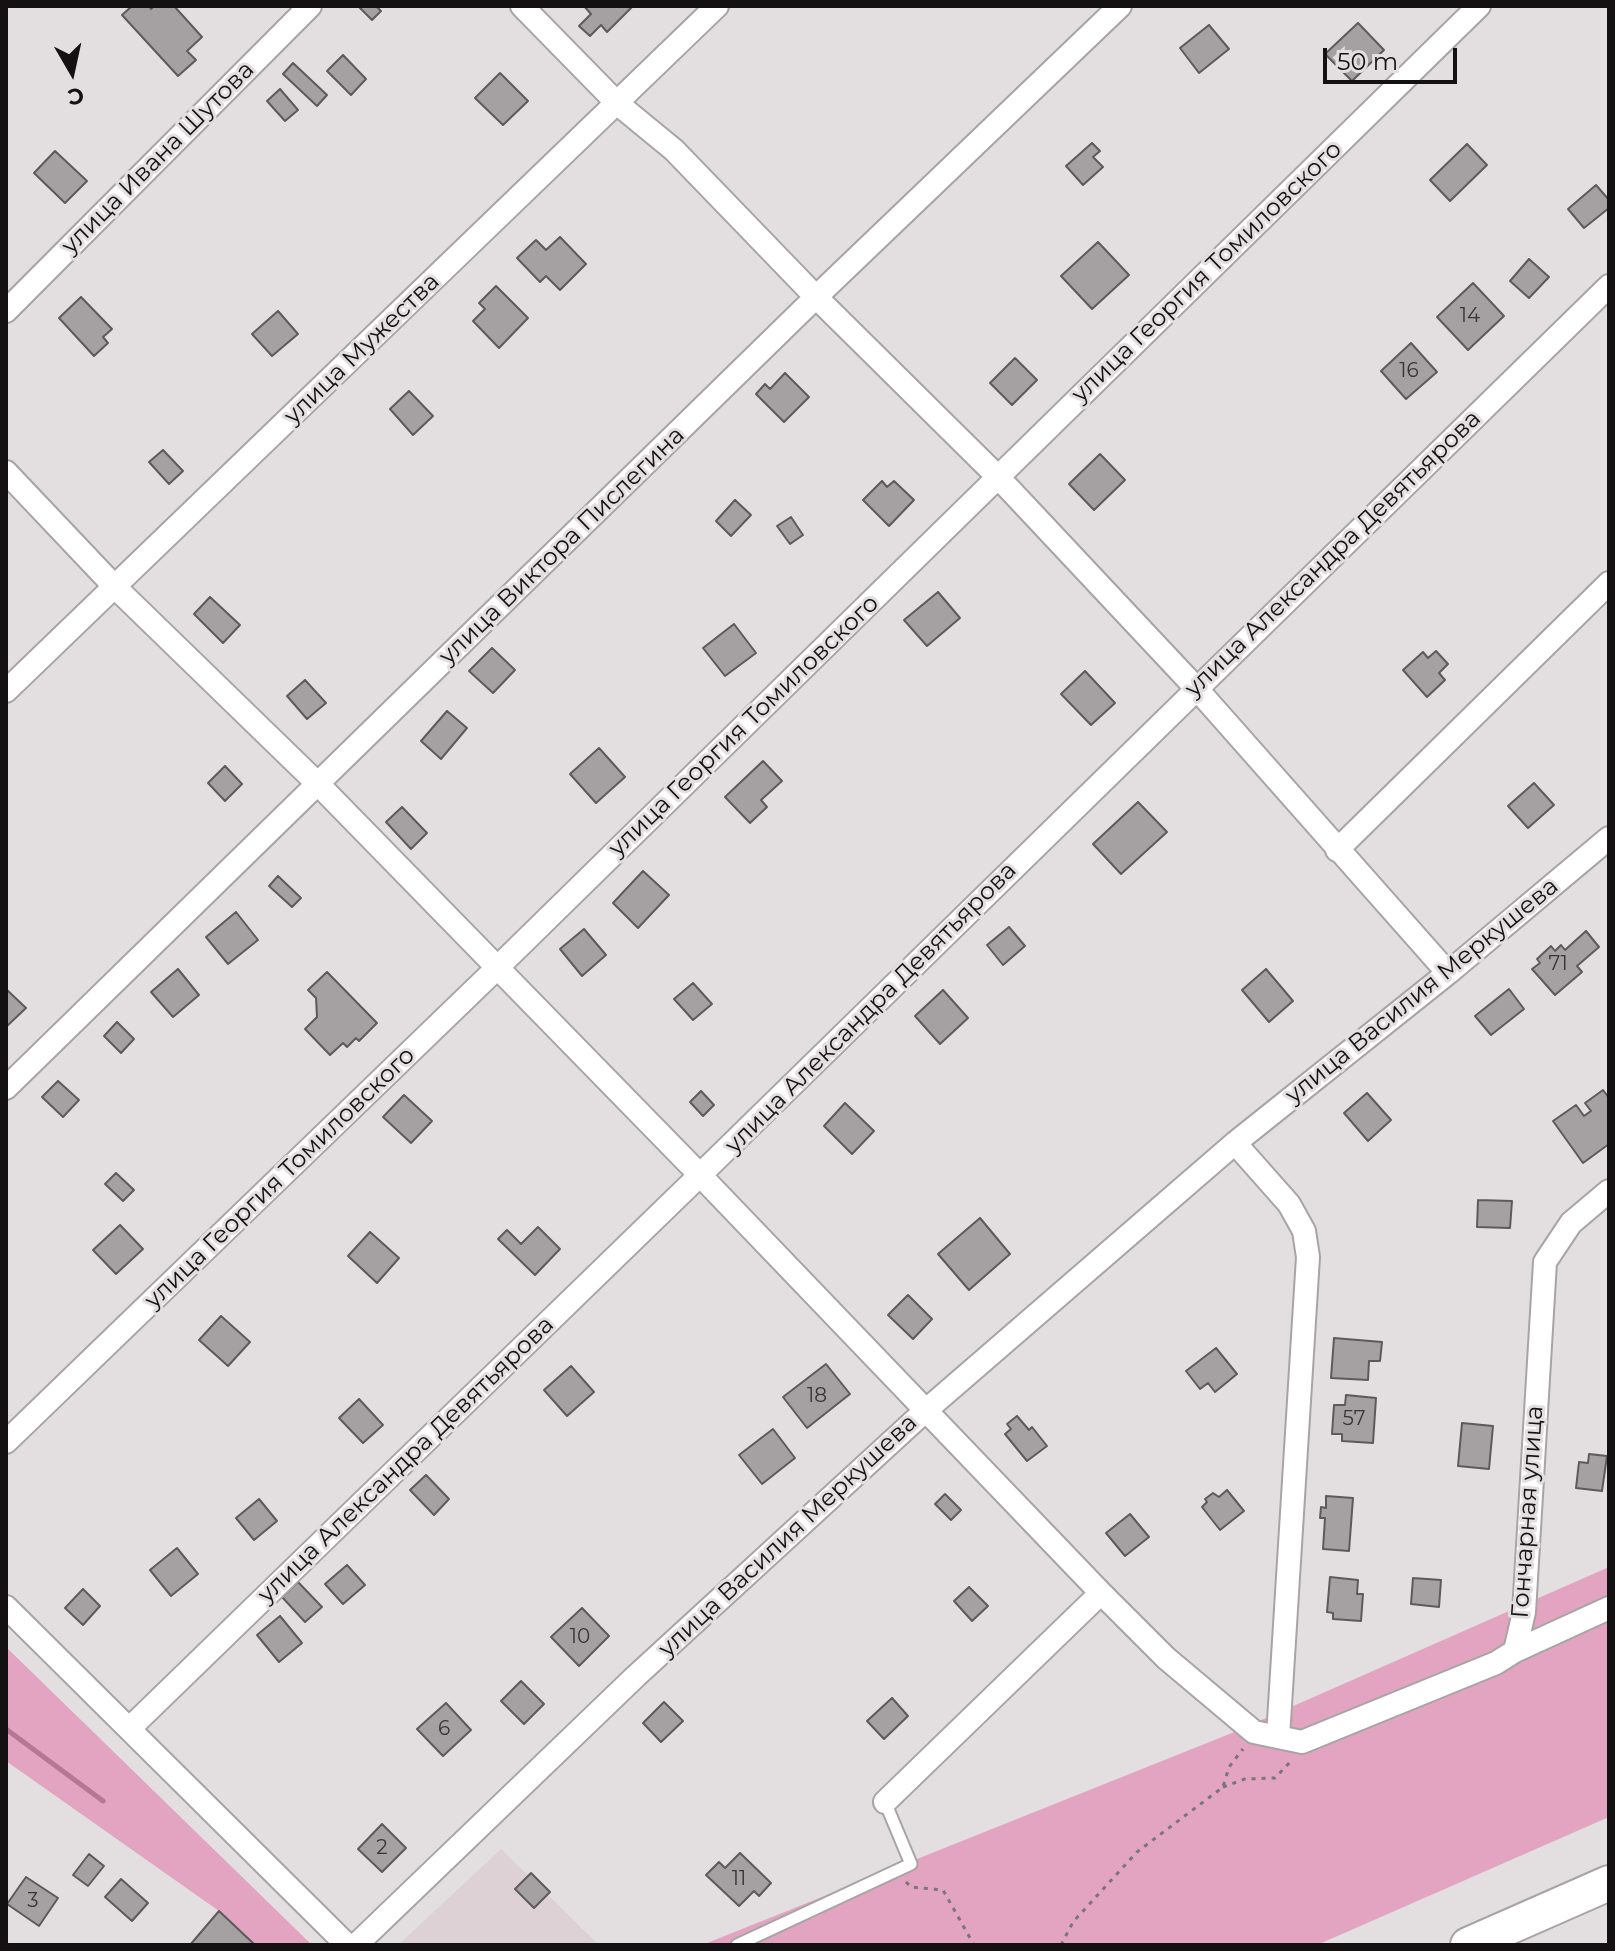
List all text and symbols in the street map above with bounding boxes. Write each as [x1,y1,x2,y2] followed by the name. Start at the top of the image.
[32,32,112,112] north arrow
[1327,32,1461,82] scale bar
[1337,47,1398,76] text: 50 m
[56,56,260,260] street label: улица Ивана Шутова
[66,82,86,111] text: С
[1066,135,1348,409] street label: улица Георгия Томиловского
[278,268,446,430] street label: улица Мужества
[1460,304,1480,328] house number: 14
[1399,359,1419,383] house number: 16
[1179,405,1487,703] street label: улица Александра Девятьярова
[433,421,691,671] street label: улица Виктора Пислегина
[603,589,885,863] street label: улица Георгия Томиловского
[719,856,1023,1160] street label: улица Александра Девятьярова
[1280,872,1564,1110] street label: улица Василия Меркушева
[1548,952,1568,976] house number: 71
[139,1041,421,1315] street label: улица Георгия Томиловского
[252,1311,560,1609] street label: улица Александра Девятьярова
[807,1384,827,1408] house number: 18
[1506,1405,1550,1619] street label: Гончарная улица
[1343,1407,1365,1431] house number: 57
[653,1409,923,1663] street label: улица Василия Меркушева
[570,1625,590,1649] house number: 10
[438,1717,450,1741] house number: 6
[376,1836,388,1860] house number: 2
[732,1867,746,1891] house number: 11
[27,1889,39,1913] house number: 3

